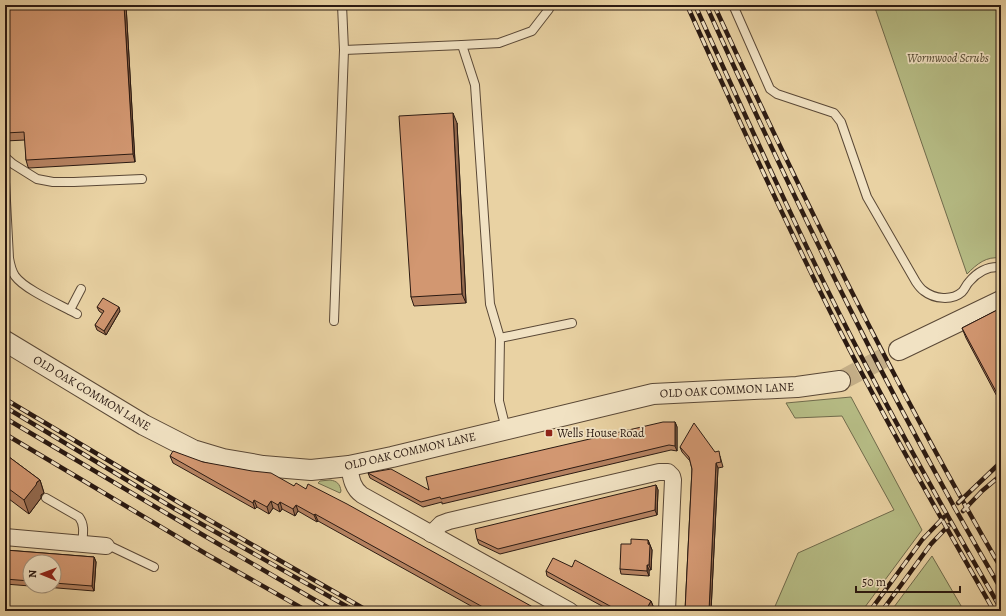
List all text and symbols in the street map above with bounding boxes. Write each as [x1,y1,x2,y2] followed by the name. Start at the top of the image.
[907,50,989,66] park label: Wormwood Scrubs
[30,352,154,434] street label: OLD OAK COMMON LANE
[659,378,795,402] street label: OLD OAK COMMON LANE
[556,425,645,441] place label: Wells House Road
[343,428,477,474] street label: OLD OAK COMMON LANE
[544,428,554,438] marker: Wells House Road
[22,554,62,594] north arrow
[856,568,960,594] scale bar
[25,570,40,578] text: N
[862,574,886,590] text: 50 m

